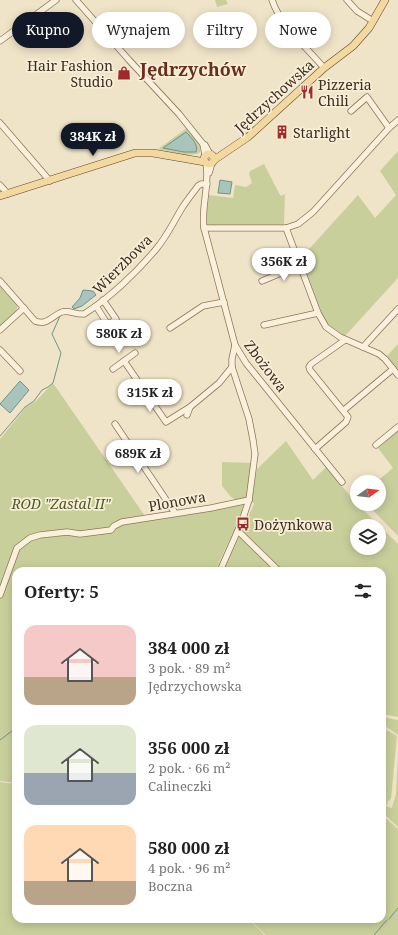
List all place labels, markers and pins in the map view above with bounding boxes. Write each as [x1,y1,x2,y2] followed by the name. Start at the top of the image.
[27,56,113,91] place label: Hair Fashion Studio
[116,65,132,81] shop icon: Hair Fashion Studio
[318,75,372,110] place label: Pizzeria Chili
[299,84,315,100] restaurant icon: Pizzeria Chili
[56,123,130,157] pin: 384K zł
[293,123,350,142] place label: Starlight
[274,124,290,140] building icon: Starlight
[247,248,321,282] pin: 356K zł
[82,320,156,354] pin: 580K zł
[113,379,187,413] pin: 315K zł
[101,440,175,474] pin: 689K zł
[254,515,332,534] place label: Dożynkowa
[235,516,251,532] bus stop icon: Dożynkowa

